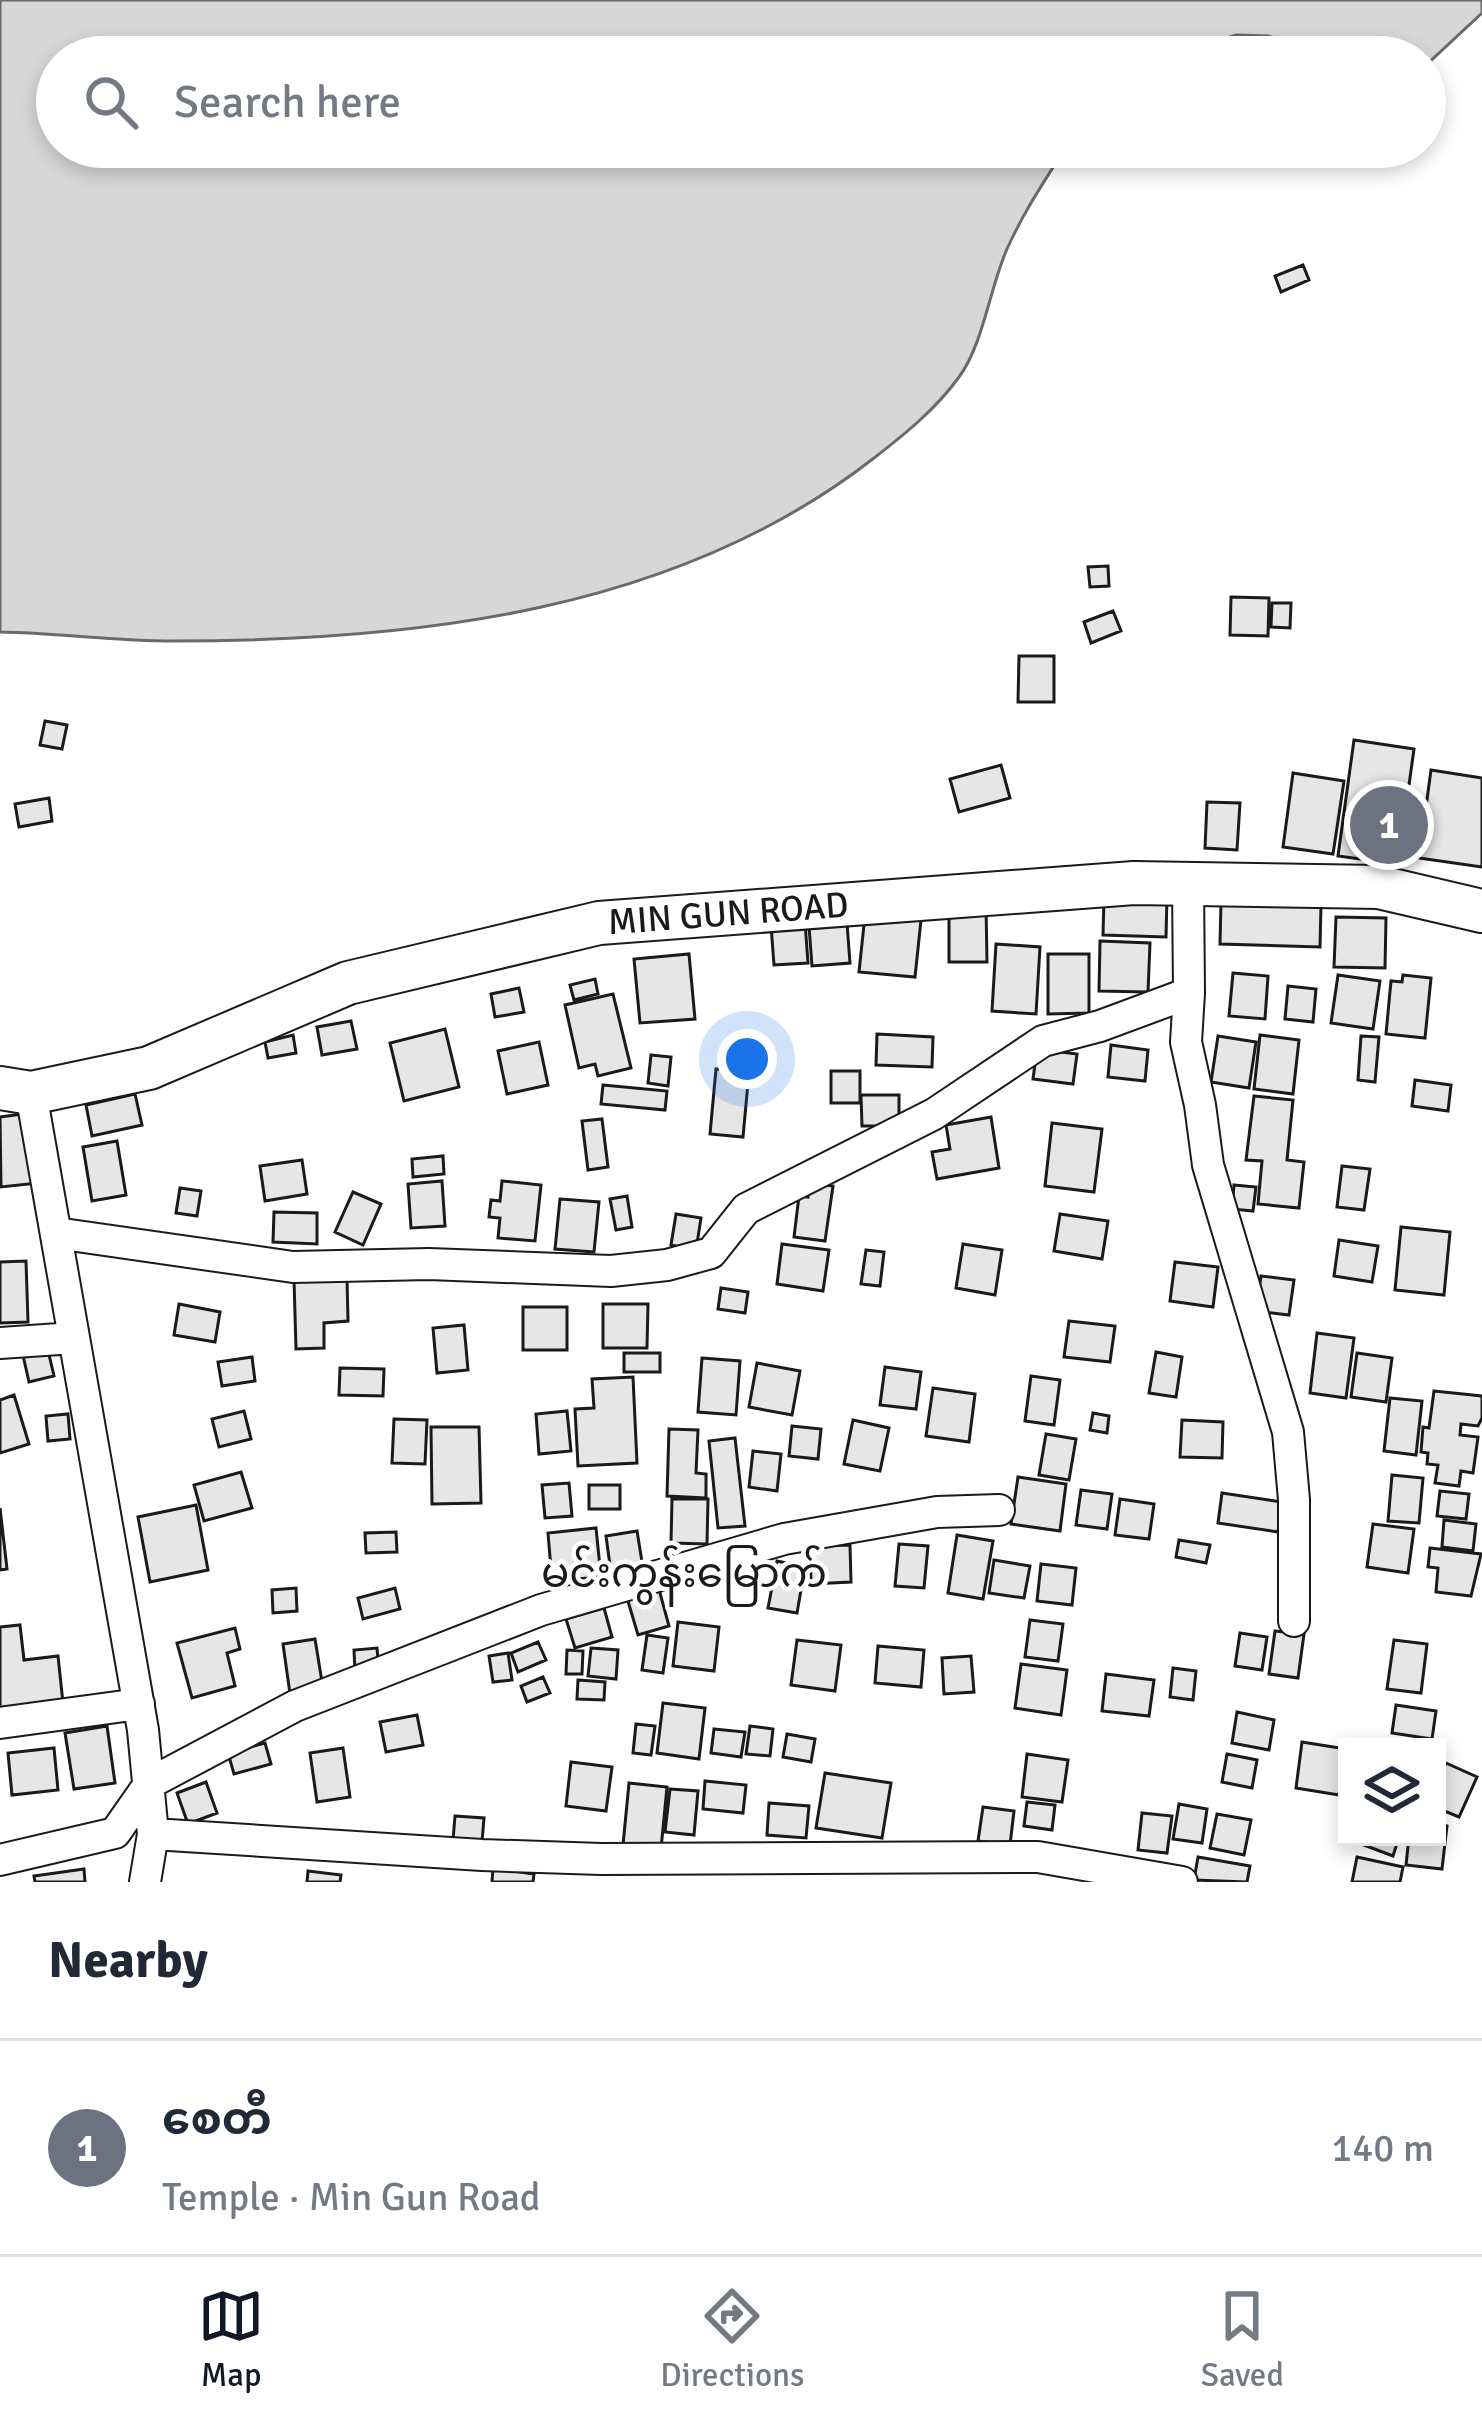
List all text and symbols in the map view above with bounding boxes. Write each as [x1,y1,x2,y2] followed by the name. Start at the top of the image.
[36,36,1446,168] search box
[78,69,144,135] icon: search
[174,75,401,130] text: Search here
[1350,780,1428,870] pin: 1
[606,882,850,945] street label: MIN GUN ROAD
[717,1029,777,1089] your location
[541,1545,827,1607] district label: မင်းကွန်းမြောက်
[1338,1738,1446,1846] map controls
[1338,1738,1446,1846] button: layers
[48,1929,208,1992] text: Nearby
[162,2092,272,2147] text: စေတီ
[76,2124,98,2172] text: 1
[1331,2124,1434,2172] text: 140 m
[162,2173,540,2221] text: Temple · Min Gun Road
[198,2283,264,2396] tab: Map
[660,2283,805,2396] tab: Directions
[1201,2283,1284,2396] tab: Saved

